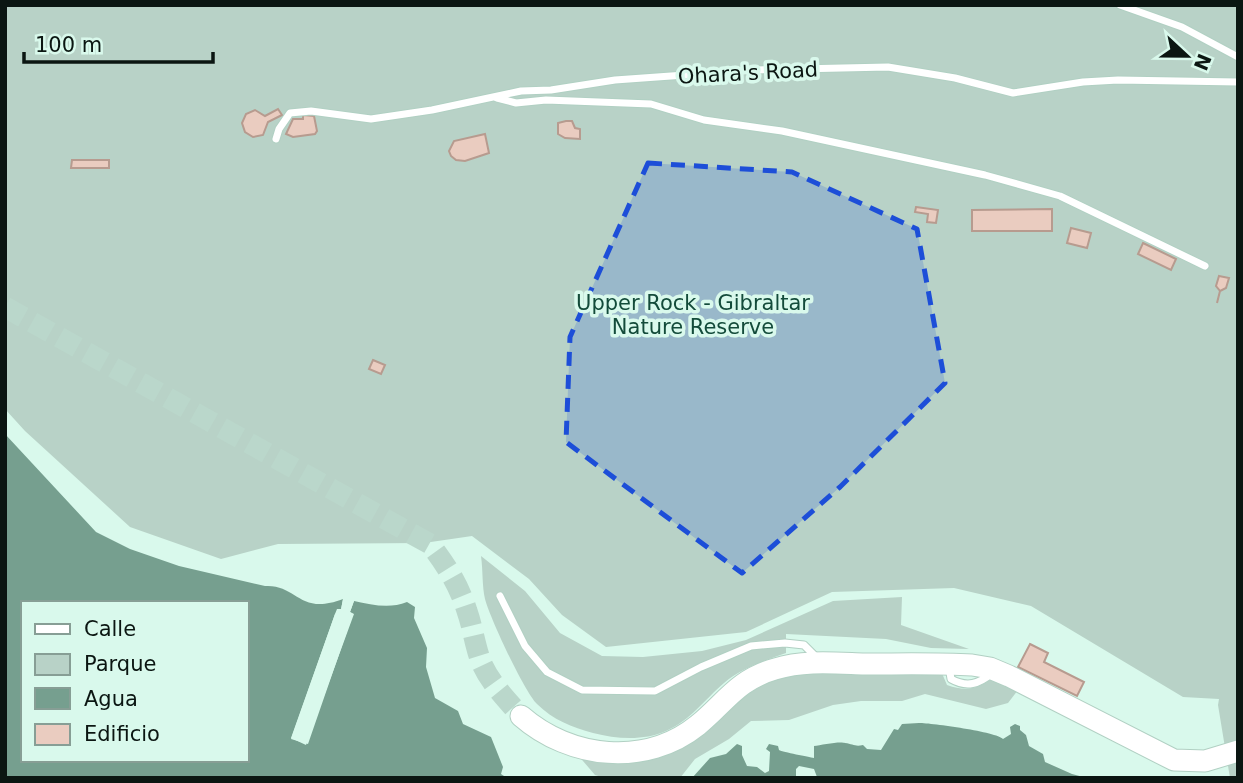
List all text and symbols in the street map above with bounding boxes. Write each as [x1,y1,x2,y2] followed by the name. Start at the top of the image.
[24,21,214,65] scale bar
[1152,21,1222,91] north arrow
[35,33,102,57] text: 100 m
[1190,51,1216,74] text: N
[677,57,819,89] street label: Ohara's Road
[576,291,810,339] park label: Upper Rock - Gibraltar Nature Reserve
[21,601,248,762] legend
[84,617,136,641] text: Calle
[84,652,156,676] text: Parque
[84,687,138,711] text: Agua
[84,722,160,746] text: Edificio

